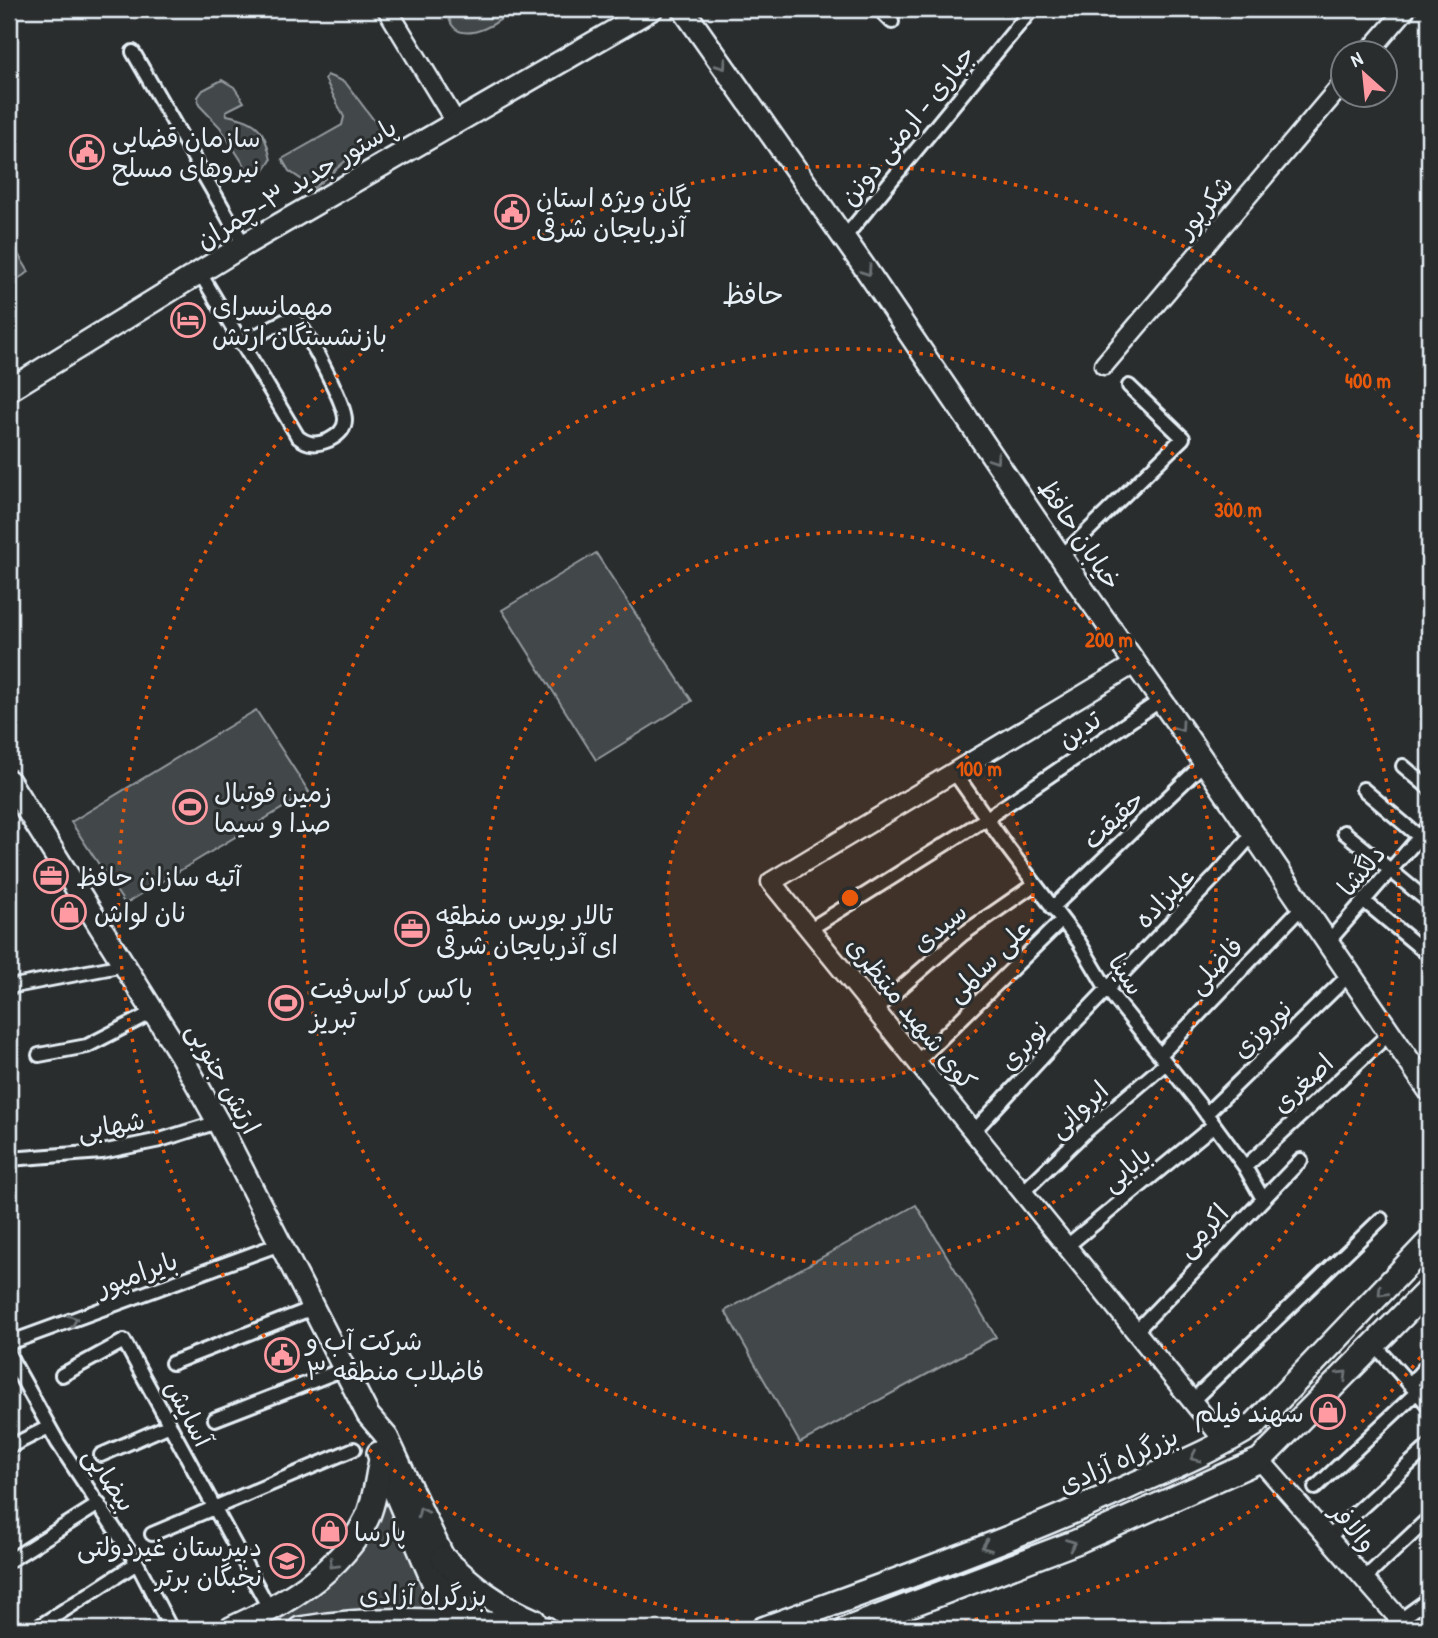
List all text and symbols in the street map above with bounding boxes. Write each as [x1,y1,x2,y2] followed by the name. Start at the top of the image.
[831,37,983,213] street label: جباری - ارمنی دونن
[1330,38,1400,108] north arrow
[1346,45,1367,73] text: N
[714,57,726,70] one-way arrow
[189,109,403,257] street label: پاستور جدید ۳-چمران
[112,120,261,186] place label: سازمان قضایی نیروهای مسلح
[68,133,106,171] public building icon: سازمان قضایی نیروهای مسلح
[1166,167,1240,246] street label: شکرپور
[536,180,692,245] place label: یگان ویژه استان آذربایجان شرقی
[493,193,531,231] public building icon: یگان ویژه استان آذربایجان شرقی
[859,263,871,276] one-way arrow
[722,275,784,313] district label: حافظ
[212,288,387,353] place label: مهمانسرای بازنشستگان ارتش
[169,301,207,339] hotel icon: مهمانسرای بازنشستگان ارتش
[1345,366,1391,395] text: 400 m
[987,451,999,464] one-way arrow
[1030,471,1130,597] street label: خیابان حافظ
[1214,495,1262,524] text: 300 m
[1085,625,1133,654] text: 200 m
[1050,701,1108,756] street label: تدین
[1172,719,1184,732] one-way arrow
[956,754,1002,783] text: 100 m
[214,775,332,840] place label: زمین فوتبال صدا و سیما
[1074,781,1152,857] street label: حقیقت
[171,788,209,826] sports icon: زمین فوتبال صدا و سیما
[1329,837,1393,903] street label: دلگشا
[32,857,70,895] office icon: آتیه سازان حافظ
[76,859,243,894] place label: آتیه سازان حافظ
[1126,859,1202,935] street label: علیزاده
[838,886,862,910] centre of rings
[50,893,88,931] shop icon: نان لواش
[904,894,974,960] street label: سیدی
[94,895,186,930] place label: نان لواش
[436,897,618,962] place label: تالار بورس منطقه ای آذربایجان شرقی
[393,910,431,948] office icon: تالار بورس منطقه ای آذربایجان شرقی
[938,911,1038,1009] street label: علی سالمی
[839,929,985,1097] street label: کوی شهید منتظری
[1179,929,1251,1001] street label: فاضلی
[1101,947,1153,1001] street label: سینا
[308,971,473,1036] place label: باکس کراس‌فیت تبریز
[267,984,305,1022] sports icon: باکس کراس‌فیت تبریز
[1224,990,1300,1066] street label: نوروزی
[991,1012,1055,1078] street label: نوبری
[179,1016,269,1140] street label: ارتش جنوبی
[1263,1045,1341,1121] street label: اصغری
[1040,1073,1116,1145] street label: ایروانی
[75,1102,147,1148] street label: شهابی
[1094,1137,1158,1199] street label: بابایی
[1168,1196,1236,1264] street label: اکرمی
[90,1242,182,1304] street label: بایرامپور
[1378,1284,1391,1297] one-way arrow
[66,1314,78,1328] one-way arrow
[304,1323,484,1388] place label: شرکت آب و فاضلاب منطقه ۳
[263,1336,301,1374] public building icon: شرکت آب و فاضلاب منطقه ۳
[1334,1371,1347,1384] one-way arrow
[157,1373,222,1454] street label: آسایش
[1309,1393,1347,1431] shop icon: سهند فیلم
[1195,1395,1304,1433] place label: سهند فیلم
[1053,1418,1183,1502] street label: بزرگراه آزادی
[76,1440,144,1518] street label: بیضایی
[1190,1449,1202,1463] one-way arrow
[1322,1493,1385,1559] street label: والافر
[416,1507,430,1519] one-way arrow
[311,1512,349,1550] shop icon: پارسا
[354,1514,406,1549] place label: پارسا
[77,1529,262,1594] place label: دبیرستان غیردولتی نخبگان برتر
[981,1538,993,1552] one-way arrow
[1064,1539,1076,1553] one-way arrow
[268,1542,306,1580] school or university icon: دبیرستان غیردولتی نخبگان برتر
[328,1555,341,1568] one-way arrow
[359,1576,487,1614] street label: بزرگراه آزادی

